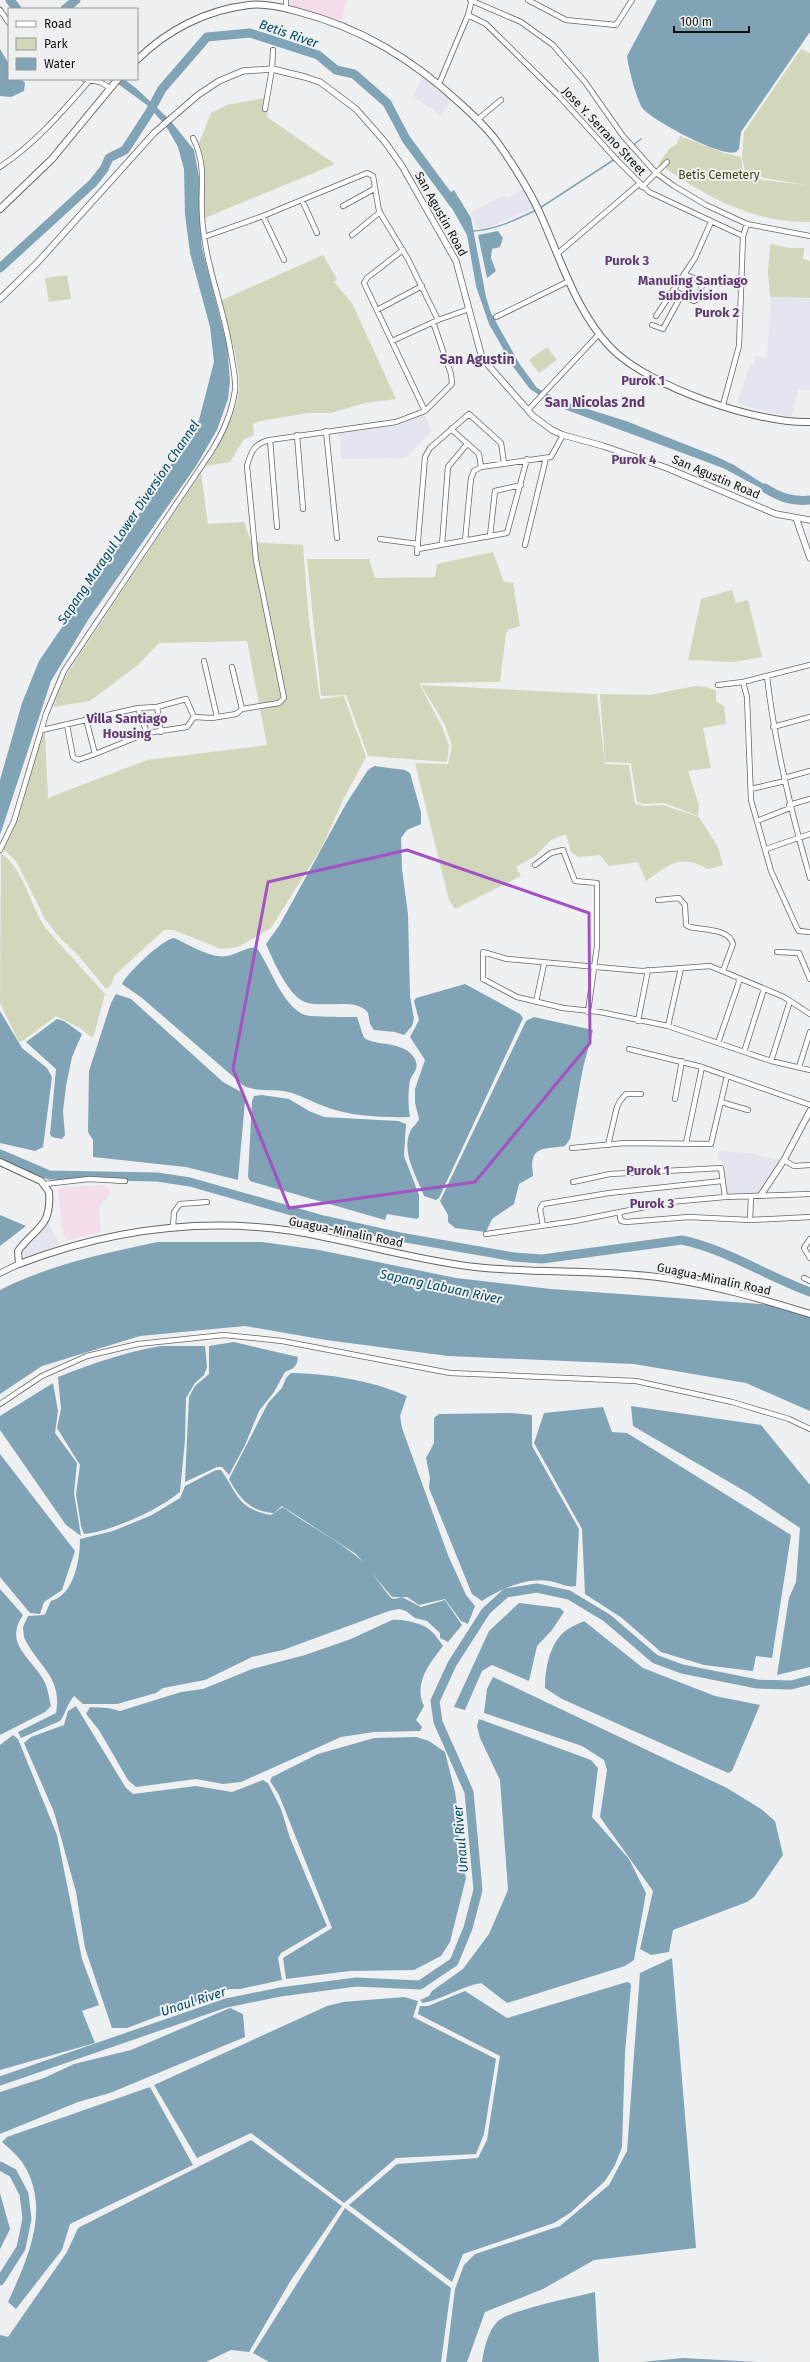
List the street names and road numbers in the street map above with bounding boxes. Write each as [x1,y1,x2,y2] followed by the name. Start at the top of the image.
[559,84,649,179] street label: Jose Y. Serrano Street
[412,169,470,259] street label: San Agustin Road
[670,452,762,502] street label: San Agustin Road
[288,1214,404,1250] street label: Guagua-Minalin Road
[656,1260,772,1298] street label: Guagua-Minalin Road

